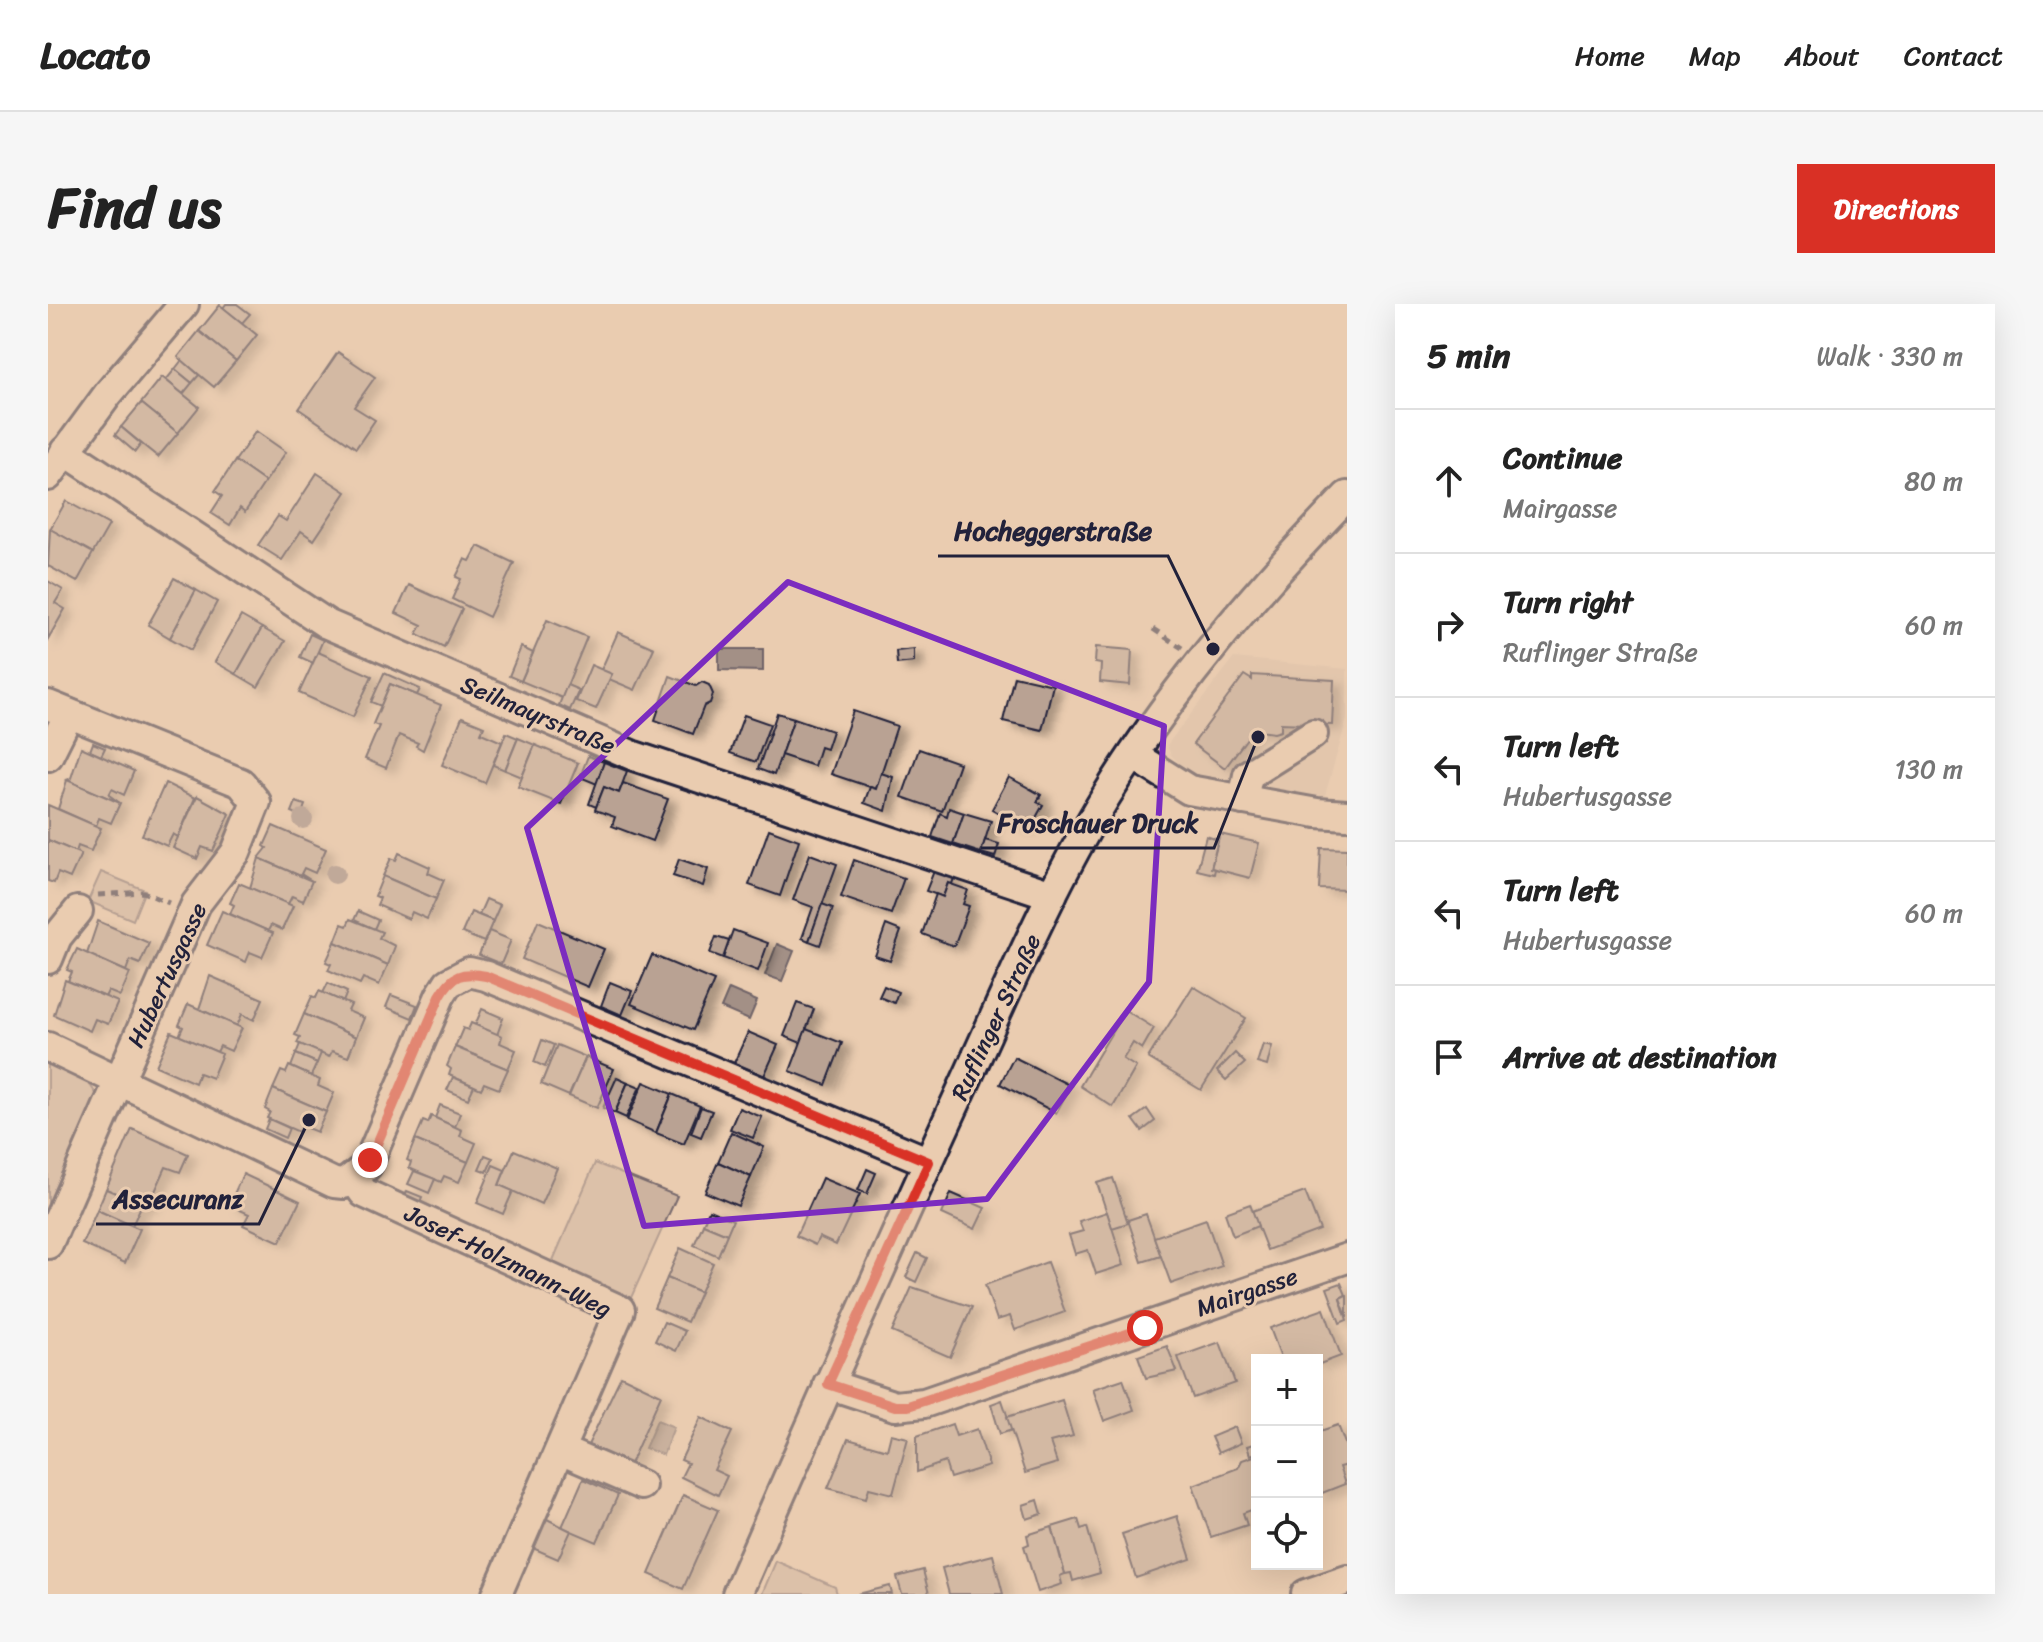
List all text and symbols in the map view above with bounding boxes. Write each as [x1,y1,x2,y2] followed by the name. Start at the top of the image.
[40,22,150,89] text: Locato
[1575,31,1645,80] text: Home
[1689,31,1740,80] text: Map
[1784,31,1860,80] text: About
[1904,31,2003,80] text: Contact
[48,159,221,258] text: Find us
[1797,164,1995,253] button: Directions
[1427,326,1510,386] text: 5 min
[1816,333,1963,379] text: Walk · 330 m
[1503,431,1622,485] text: Continue
[1904,458,1963,504] text: 80 m
[1427,459,1471,503] icon: ahead
[1503,485,1617,531] text: Mairgasse
[938,506,1168,556] callout: Hocheggerstraße
[954,508,1153,554] text: Hocheggerstraße
[1503,575,1633,629] text: Turn right
[1905,602,1963,648] text: 60 m
[1427,603,1471,647] icon: right
[1503,629,1698,675] text: Ruflinger Straße
[454,663,622,767] street label: Seilmayrstraße
[1503,719,1619,773] text: Turn left
[1894,746,1963,792] text: 130 m
[1427,747,1471,791] icon: left
[1503,773,1672,819] text: Hubertusgasse
[981,798,1214,848] callout: Froschauer Druck
[996,800,1199,846] text: Froschauer Druck
[1503,863,1619,917] text: Turn left
[1905,890,1963,936] text: 60 m
[1427,891,1471,935] icon: left
[115,895,219,1055] street label: Hubertusgasse
[1503,917,1672,963] text: Hubertusgasse
[939,927,1053,1107] street label: Ruflinger Straße
[1503,1030,1777,1084] text: Arrive at destination
[1427,1035,1471,1079] icon: arrive
[352,1142,388,1178] route end
[96,1174,259,1224] callout: Assecuranz
[111,1176,244,1222] text: Assecuranz
[396,1192,619,1329] street label: Josef-Holzmann-Weg
[1190,1255,1304,1329] street label: Mairgasse
[1127,1310,1163,1346] route start
[1251,1354,1323,1570] map controls
[1251,1354,1323,1426] button: +
[1251,1426,1323,1498] button: −
[1251,1498,1323,1570] button: locate

